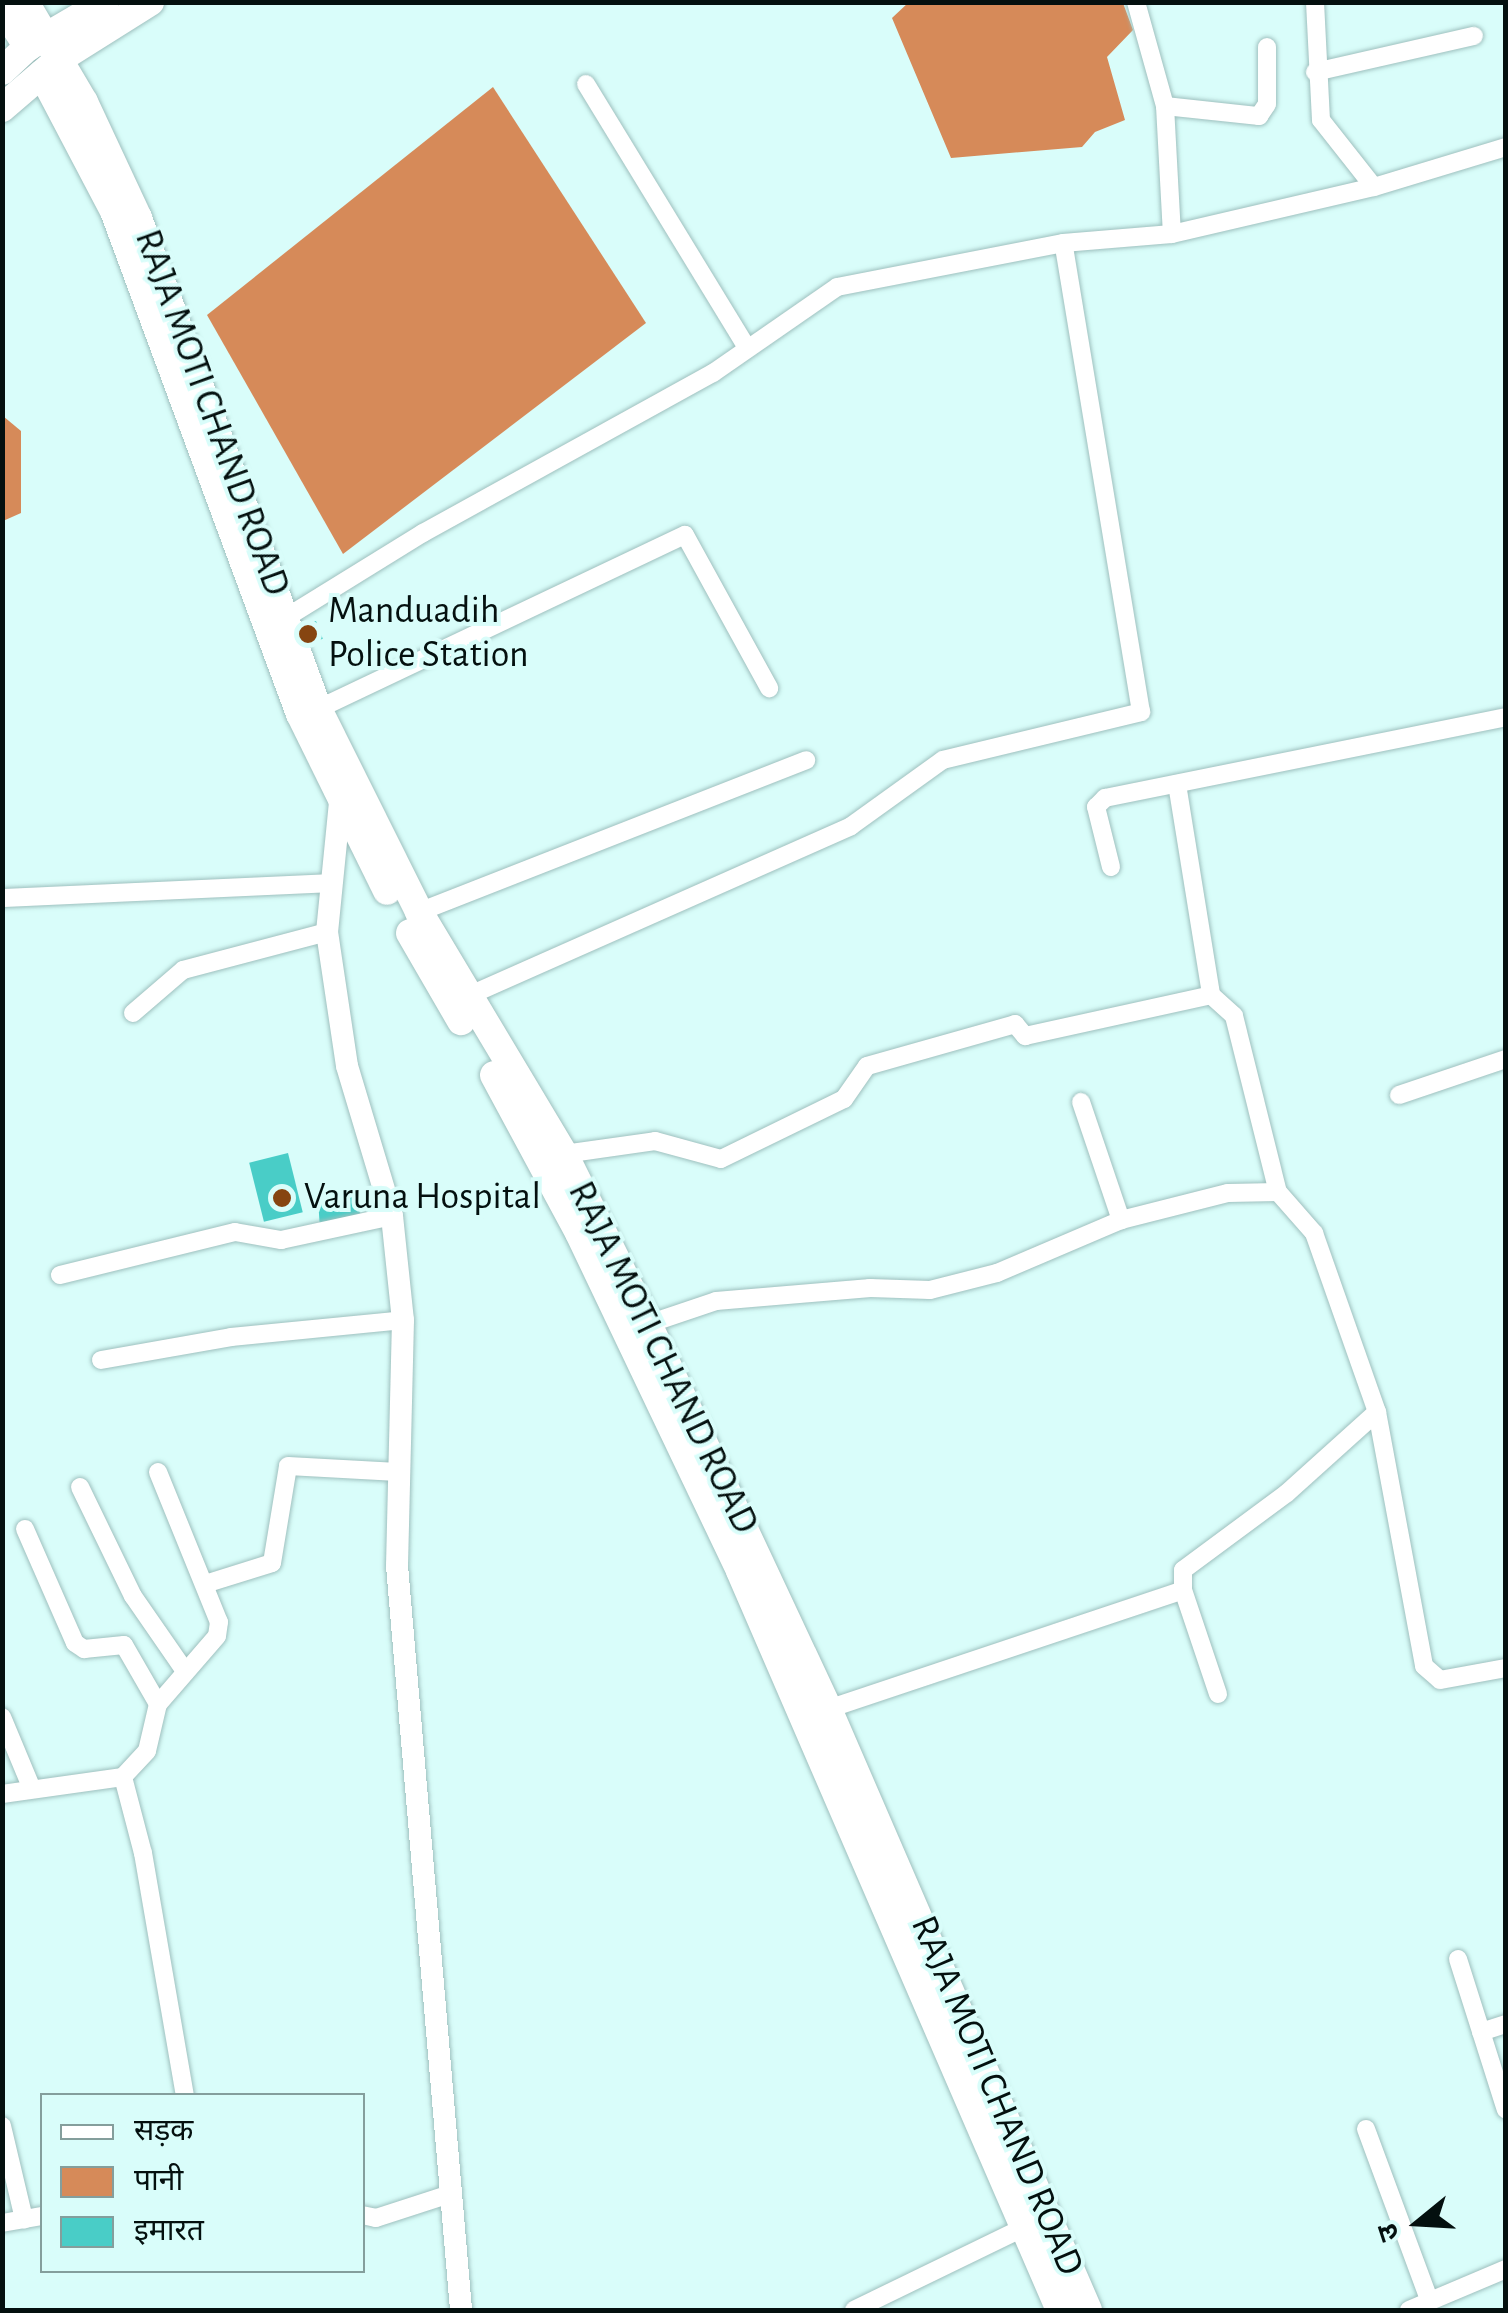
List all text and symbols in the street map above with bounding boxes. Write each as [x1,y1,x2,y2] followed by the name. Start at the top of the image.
[124,224,298,602] street label: RAJA MOTI CHAND ROAD
[328,589,529,678] place label: Manduadih Police Station
[297,623,319,645] marker: Manduadih Police Station
[304,1175,541,1221] place label: Varuna Hospital
[557,1175,767,1541] street label: RAJA MOTI CHAND ROAD
[269,1185,295,1211] marker: Varuna Hospital
[900,1909,1092,2283] street label: RAJA MOTI CHAND ROAD
[40,2093,365,2273] legend
[134,2116,193,2146] text: सड़क
[134,2166,183,2196] text: पानी
[1368,2173,1468,2273] north arrow
[134,2216,204,2246] text: इमारत
[1374,2220,1405,2244] text: उ

